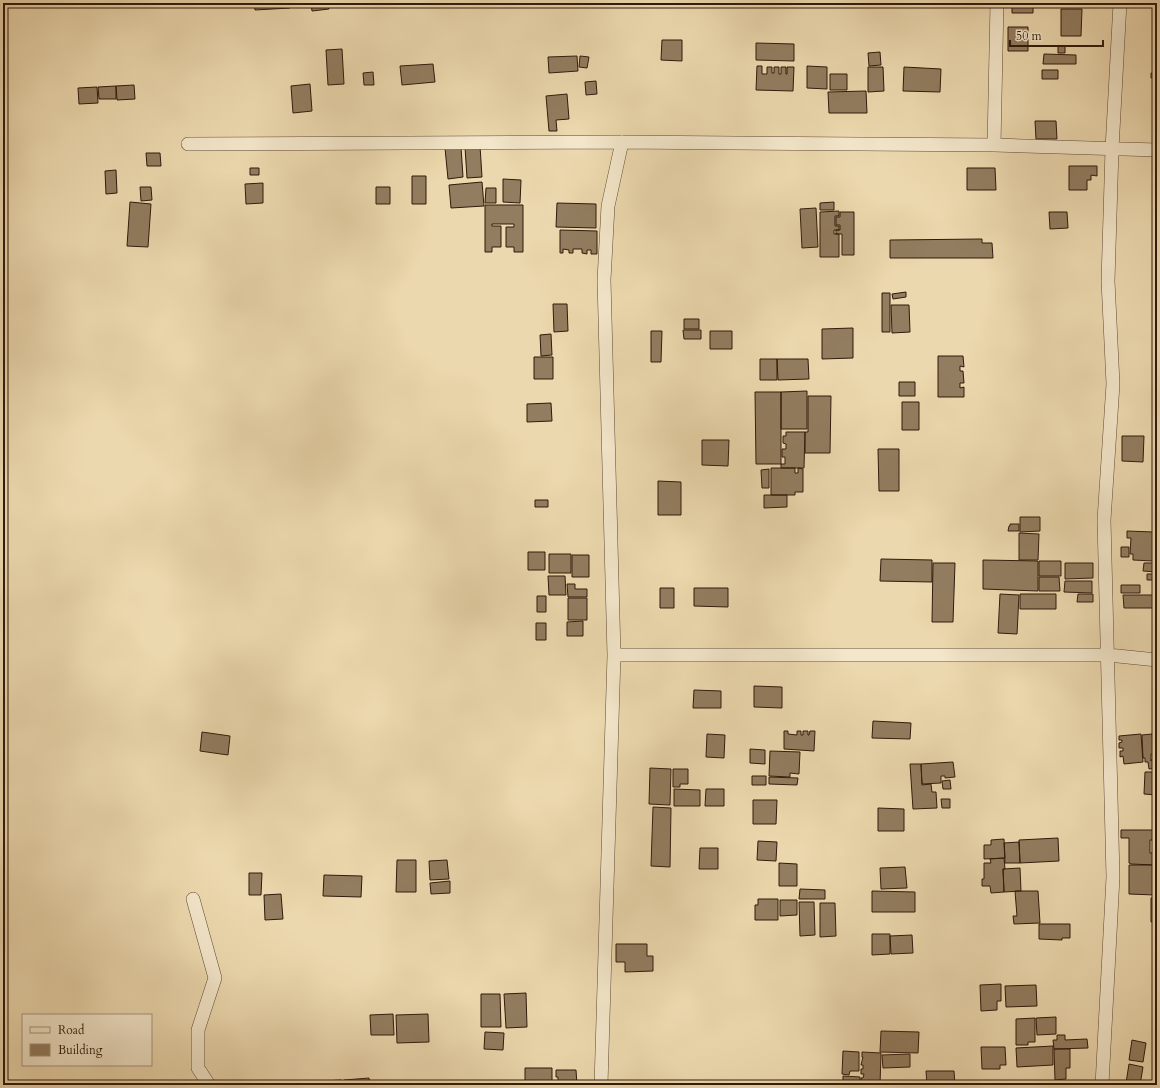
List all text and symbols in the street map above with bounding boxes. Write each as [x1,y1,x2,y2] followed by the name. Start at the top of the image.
[1010,22,1103,48] scale bar
[1016,28,1043,44] text: 50 m
[22,1014,152,1066] legend
[58,1022,85,1038] text: Road
[58,1042,103,1058] text: Building

